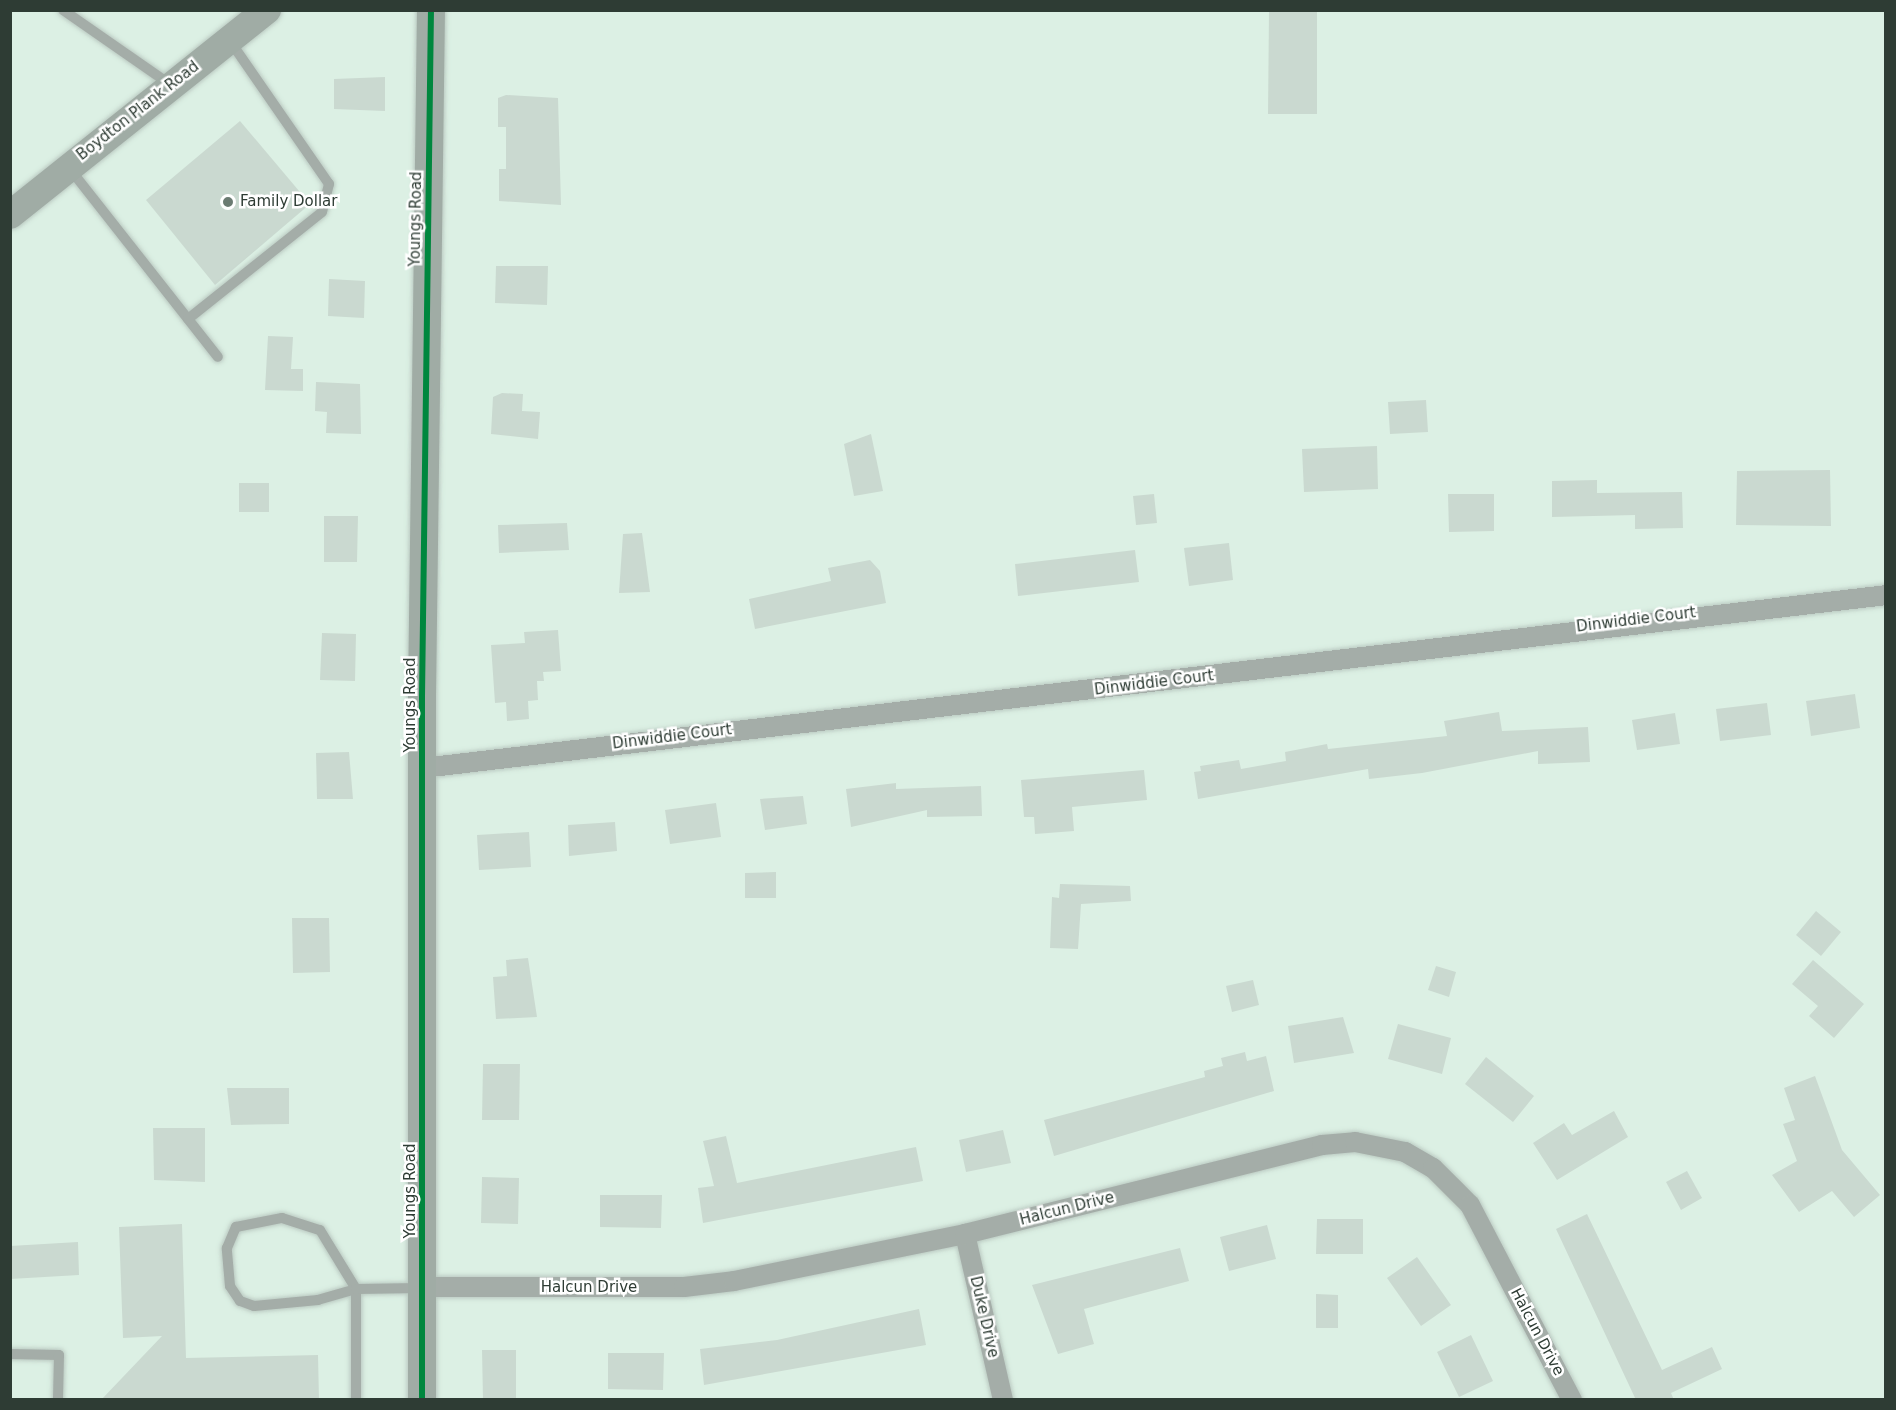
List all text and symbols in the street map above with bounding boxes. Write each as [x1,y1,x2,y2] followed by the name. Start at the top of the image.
[73,58,203,164] street label: Boydton Plank Road
[406,171,426,267] street label: Youngs Road
[240,193,337,211] place label: Family Dollar
[221,195,235,209] marker: Family Dollar
[1575,604,1697,636] street label: Dinwiddie Court
[402,657,420,753] street label: Youngs Road
[1093,667,1215,699] street label: Dinwiddie Court
[611,721,733,753] street label: Dinwiddie Court
[402,1143,420,1239] street label: Youngs Road
[1018,1189,1116,1229] street label: Halcun Drive
[966,1274,1002,1360] street label: Duke Drive
[541,1279,637,1297] street label: Halcun Drive
[1506,1285,1568,1379] street label: Halcun Drive

